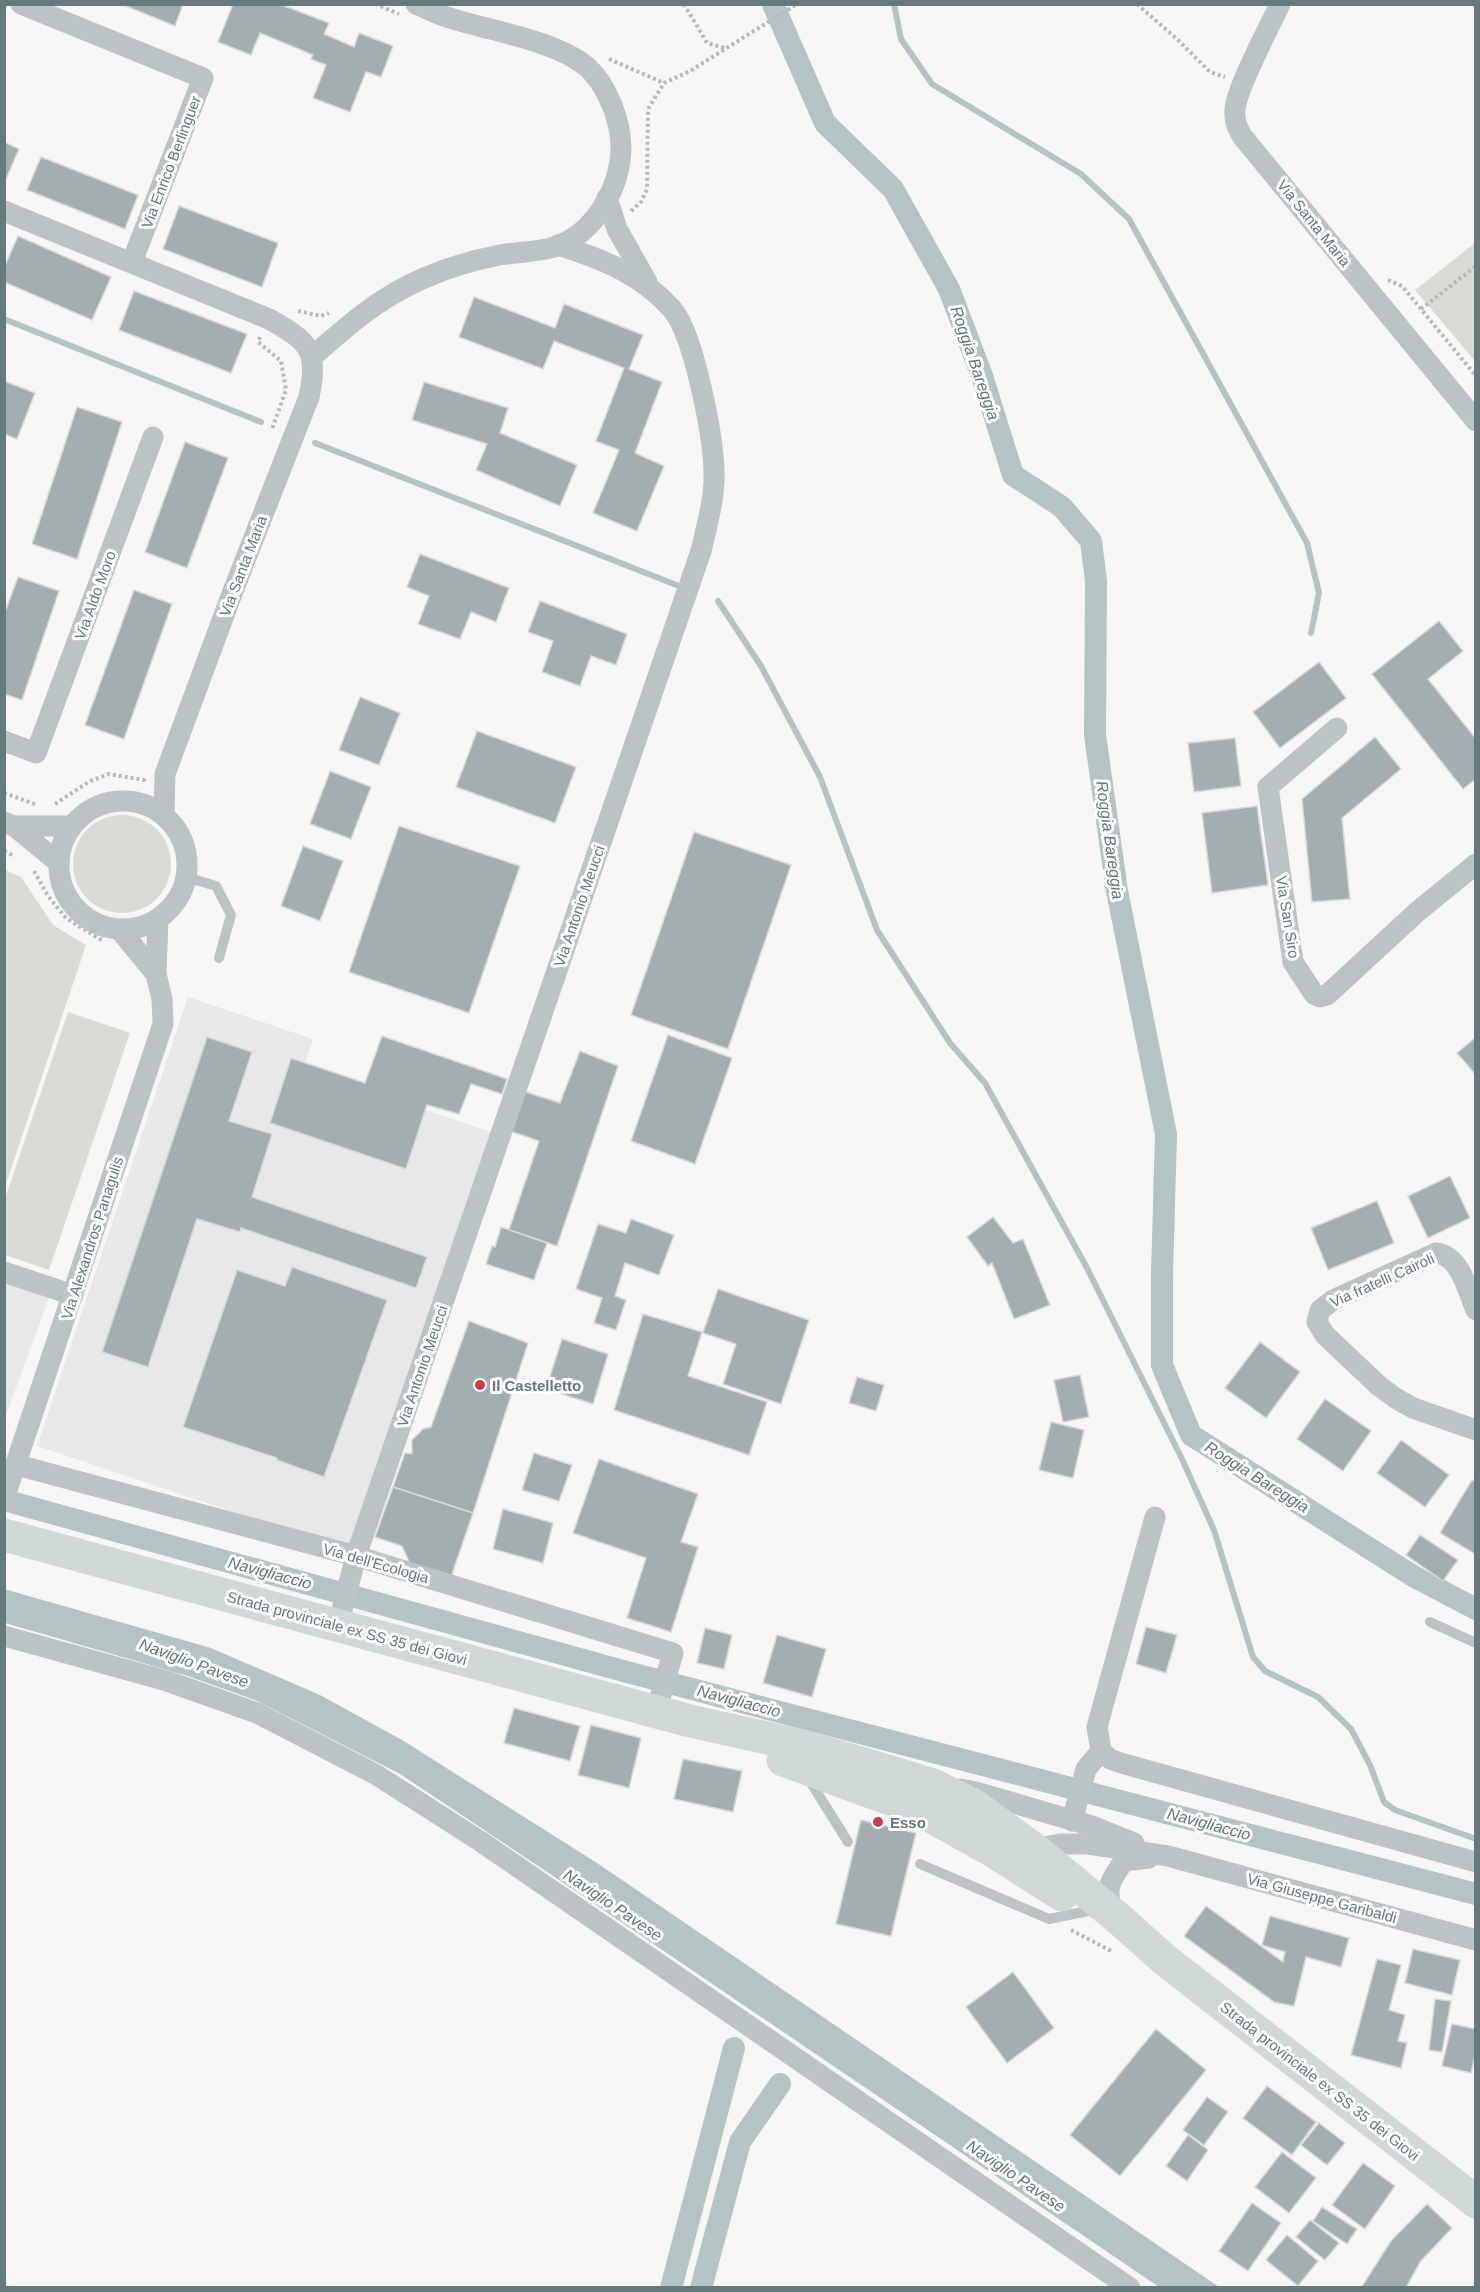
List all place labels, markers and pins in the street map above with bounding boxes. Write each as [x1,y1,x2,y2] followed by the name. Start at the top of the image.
[492,1377,581,1394] place label: Il Castelletto
[473,1378,487,1392] marker: Il Castelletto
[890,1814,926,1831] place label: Esso
[871,1815,885,1829] marker: Esso

